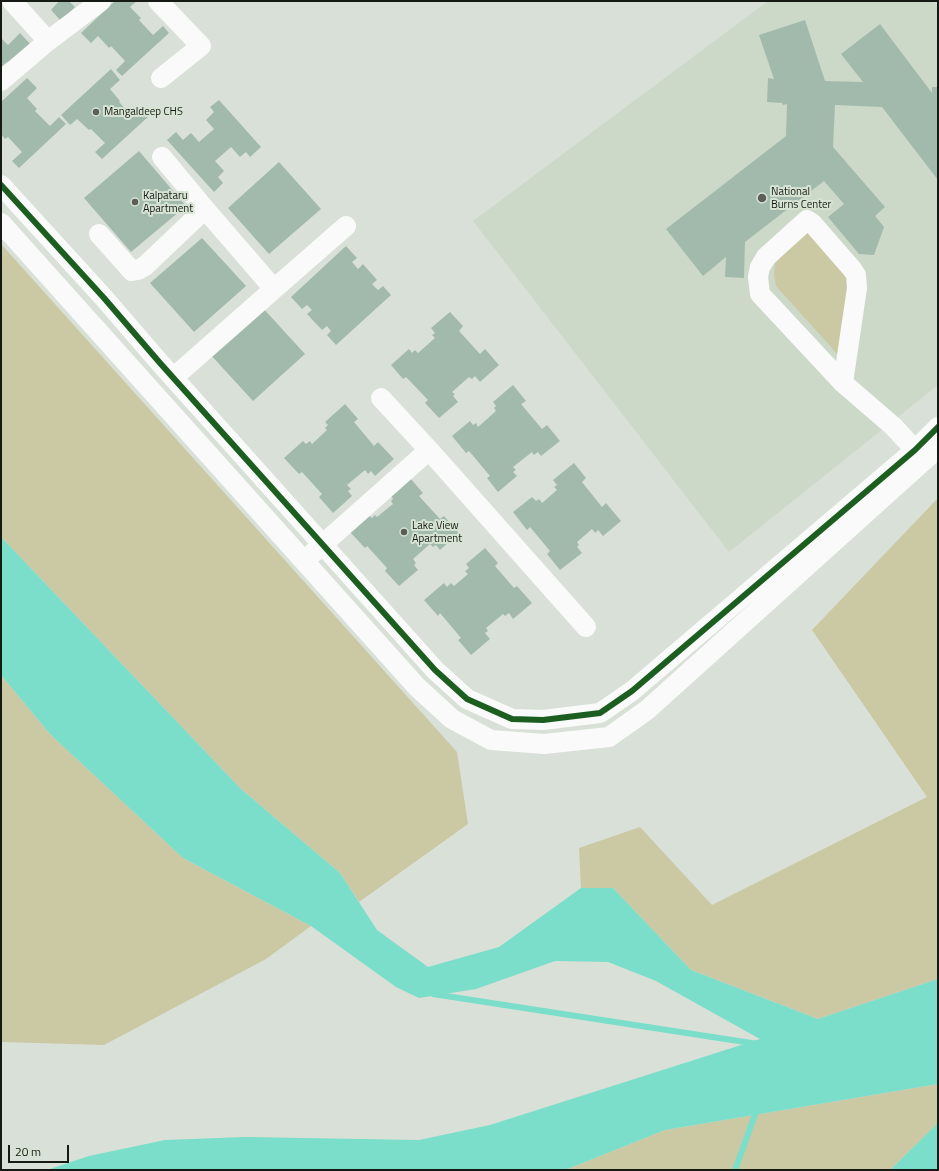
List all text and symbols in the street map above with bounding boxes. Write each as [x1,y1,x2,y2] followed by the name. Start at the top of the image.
[104,105,183,119] place label: Mangaldeep CHS
[91,107,101,117] marker: Mangaldeep CHS
[771,185,831,211] place label: National Burns Center
[143,189,193,215] place label: Kalpataru Apartment
[756,192,768,204] marker: National Burns Center
[130,197,140,207] marker: Kalpataru Apartment
[412,519,462,545] place label: Lake View Apartment
[399,527,409,537] marker: Lake View Apartment
[10,1137,71,1163] scale bar
[15,1142,41,1161] text: 20 m

